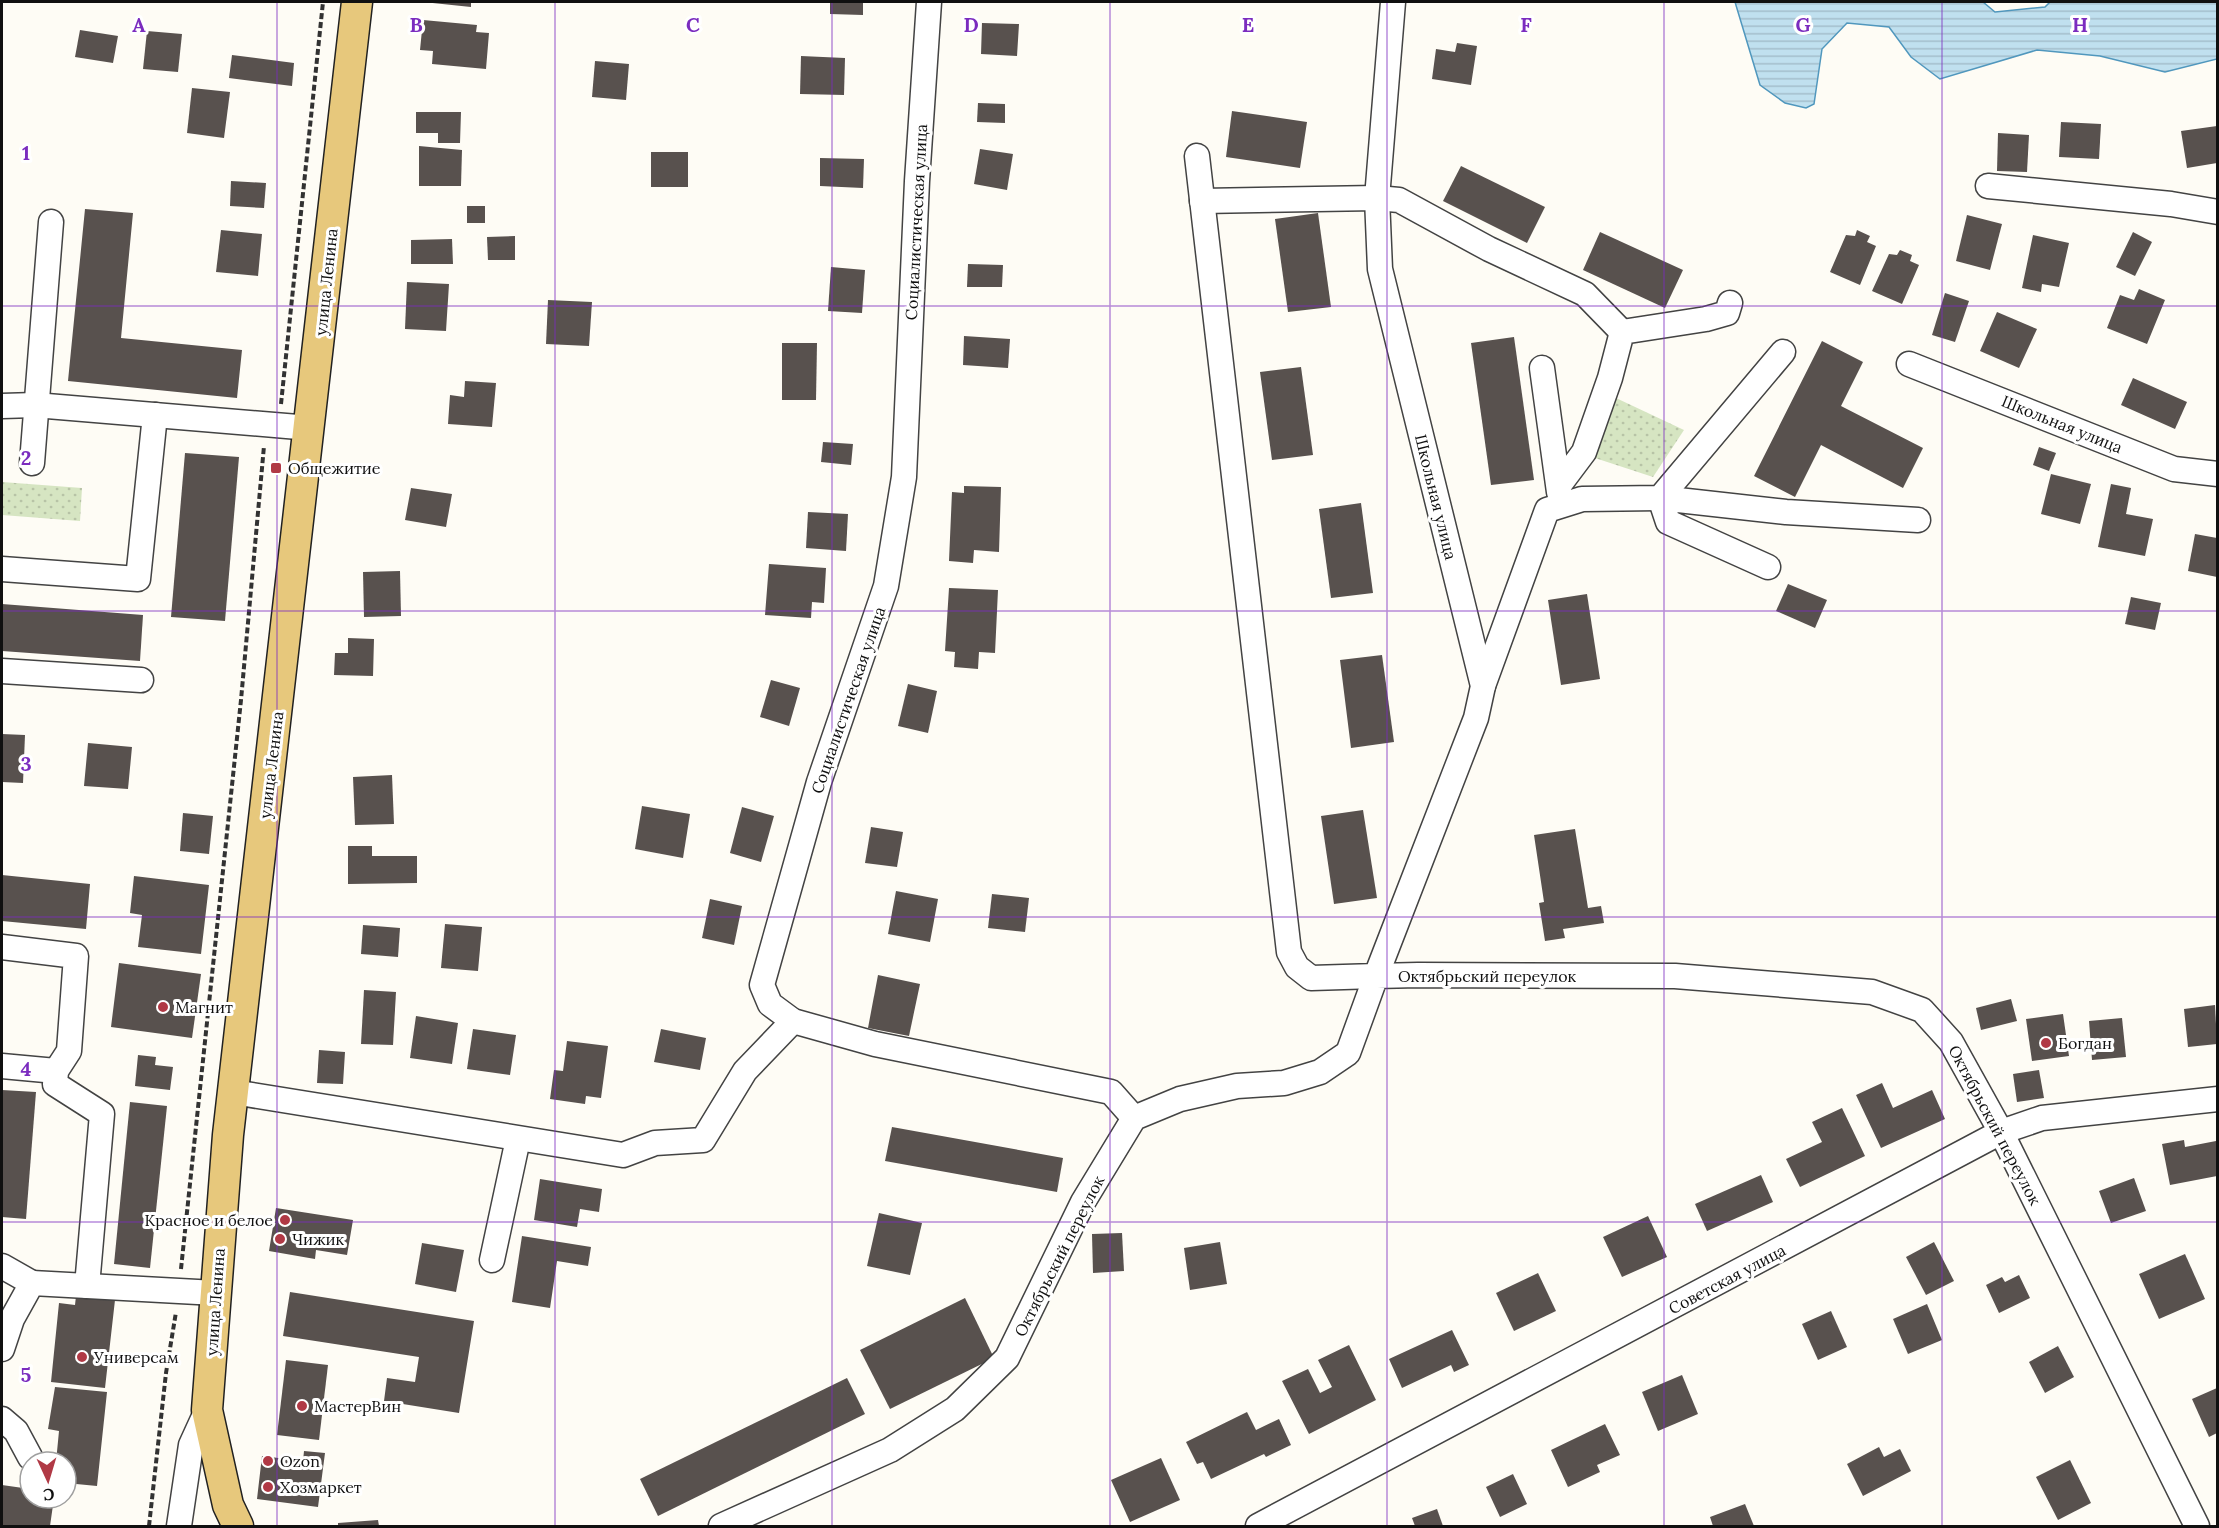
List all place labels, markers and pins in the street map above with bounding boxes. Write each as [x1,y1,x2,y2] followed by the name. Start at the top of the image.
[288,458,381,478] place label: Общежитие
[269,461,283,475] marker: Общежитие
[175,997,233,1017] place label: Магнит
[156,1000,170,1014] marker: Магнит
[2058,1033,2112,1053] place label: Богдан
[2039,1036,2053,1050] marker: Богдан
[144,1210,273,1230] place label: Красное и белое
[278,1213,292,1227] marker: Красное и белое
[292,1229,345,1249] place label: Чижик
[273,1232,287,1246] marker: Чижик
[93,1347,179,1367] place label: Универсам
[75,1350,89,1364] marker: Универсам
[314,1396,401,1416] place label: МастерВин
[295,1399,309,1413] marker: МастерВин
[280,1451,320,1471] place label: Ozon
[261,1454,275,1468] marker: Ozon
[280,1477,362,1497] place label: Хозмаркет
[261,1480,275,1494] marker: Хозмаркет

